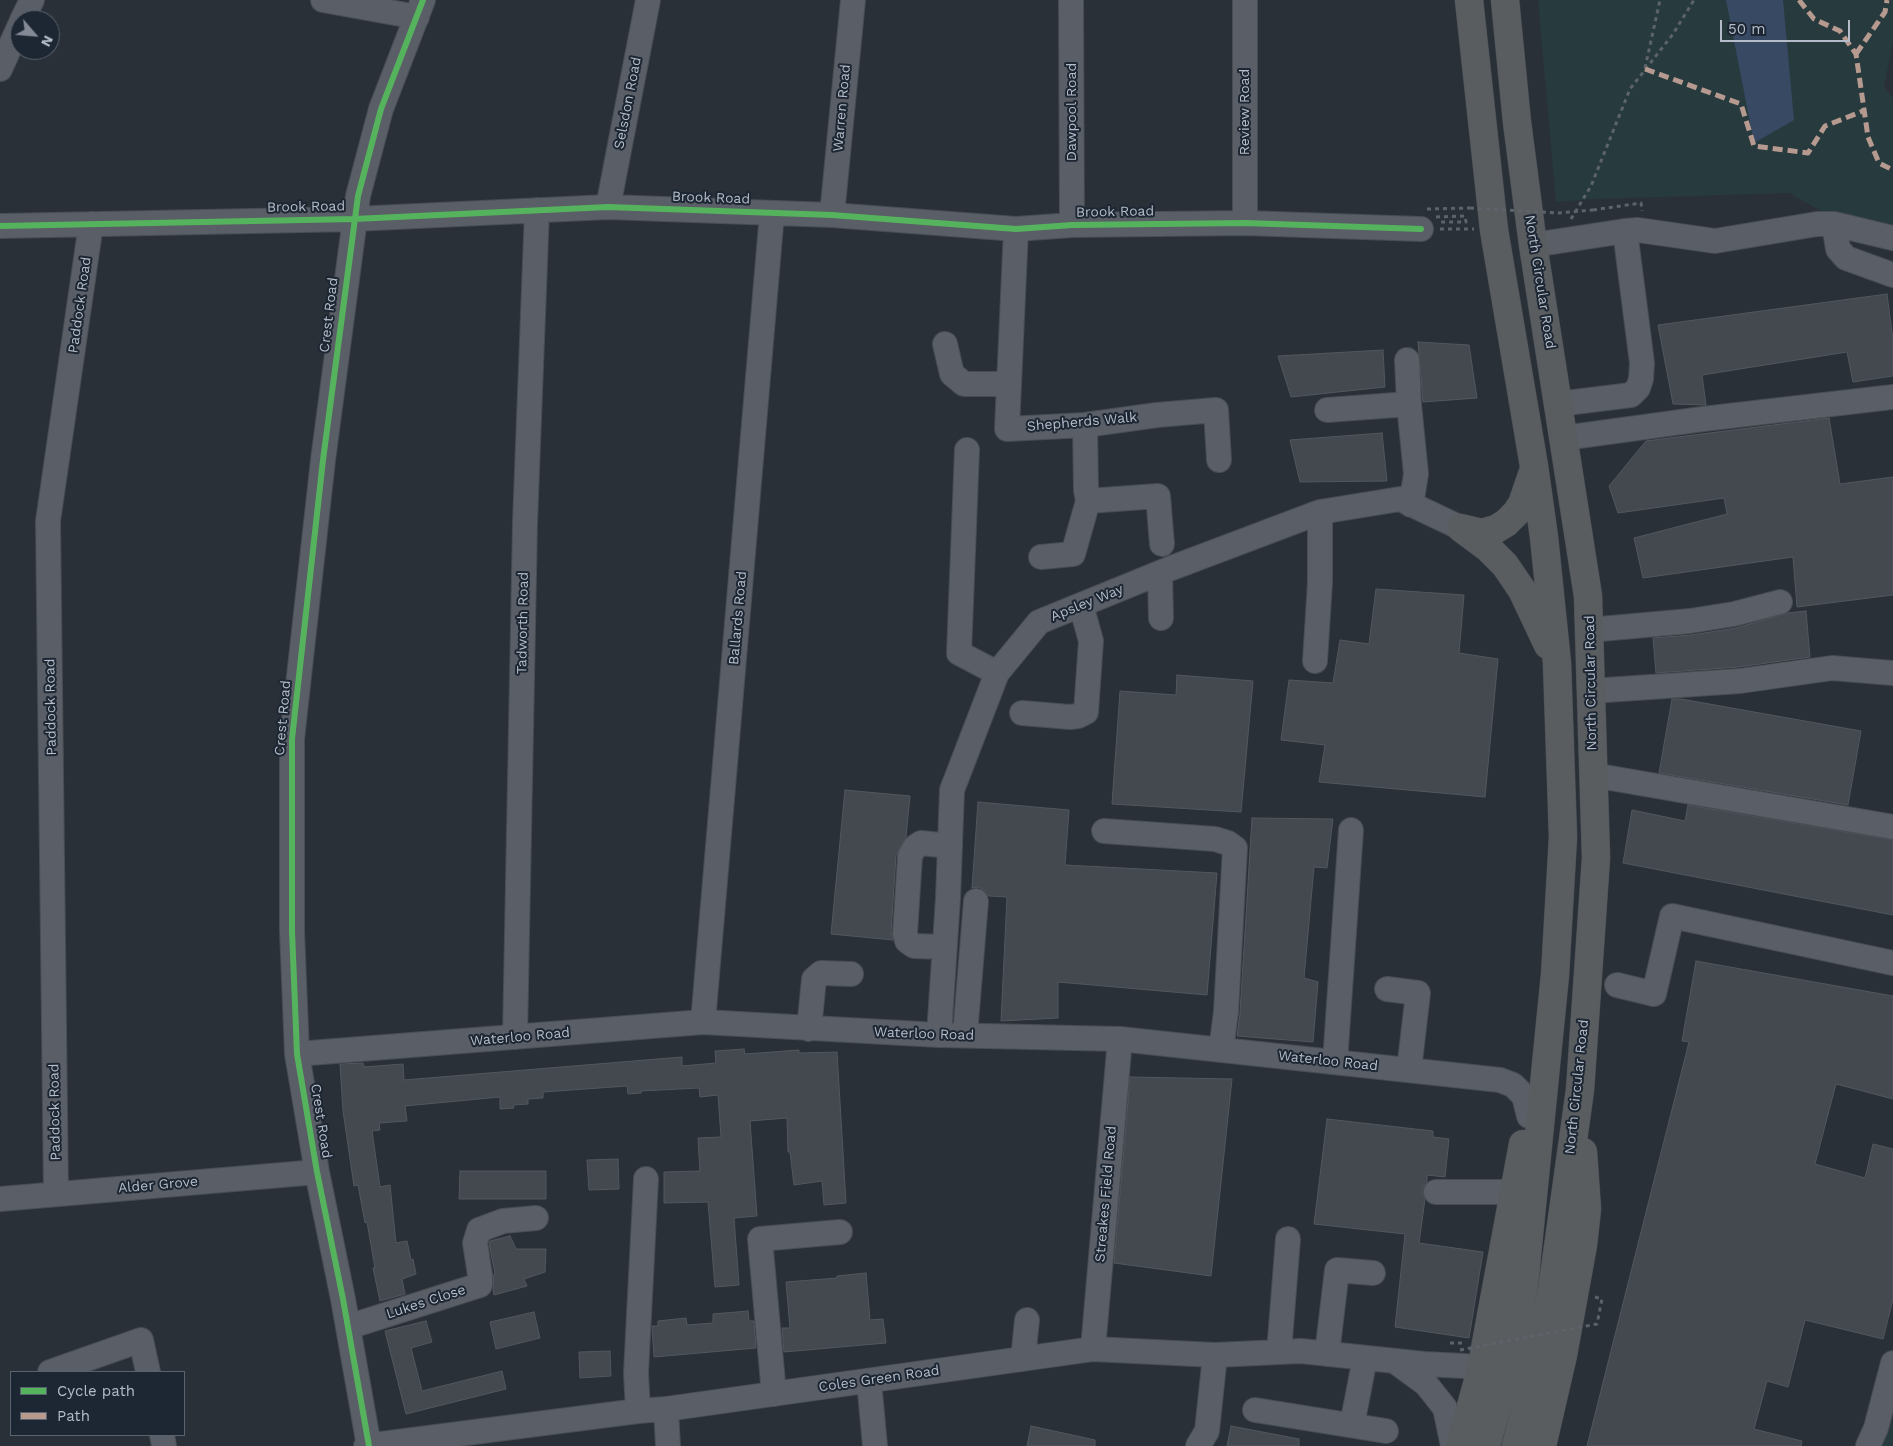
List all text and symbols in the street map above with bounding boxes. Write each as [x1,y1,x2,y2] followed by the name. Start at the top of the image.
[10,10,60,60] north arrow
[1723,10,1853,42] scale bar
[1728,20,1765,38] text: 50 m
[38,33,57,50] text: N
[611,56,645,150] street label: Selsdon Road
[1064,63,1080,161] street label: Dawpool Road
[830,64,854,152] street label: Warren Road
[1237,69,1253,155] street label: Review Road
[672,188,750,208] street label: Brook Road
[267,198,345,216] street label: Brook Road
[1076,203,1154,221] street label: Brook Road
[1521,214,1559,350] street label: North Circular Road
[65,256,95,354] street label: Paddock Road
[316,277,342,353] street label: Crest Road
[1026,409,1138,435] street label: Shepherds Walk
[726,570,750,666] street label: Ballards Road
[514,572,532,674] street label: Tadworth Road
[1048,581,1126,625] street label: Apsley Way
[1581,615,1601,751] street label: North Circular Road
[42,658,60,756] street label: Paddock Road
[271,680,295,756] street label: Crest Road
[1562,1019,1592,1155] street label: North Circular Road
[469,1024,571,1050] street label: Waterloo Road
[874,1024,974,1044] street label: Waterloo Road
[1277,1047,1379,1075] street label: Waterloo Road
[46,1063,64,1161] street label: Paddock Road
[307,1082,335,1160] street label: Crest Road
[1092,1125,1120,1263] street label: Streakes Field Road
[117,1173,199,1197] street label: Alder Grove
[384,1281,468,1323] street label: Lukes Close
[817,1362,941,1396] street label: Coles Green Road
[10,1371,185,1436] legend
[57,1382,135,1400] text: Cycle path
[57,1407,90,1425] text: Path

